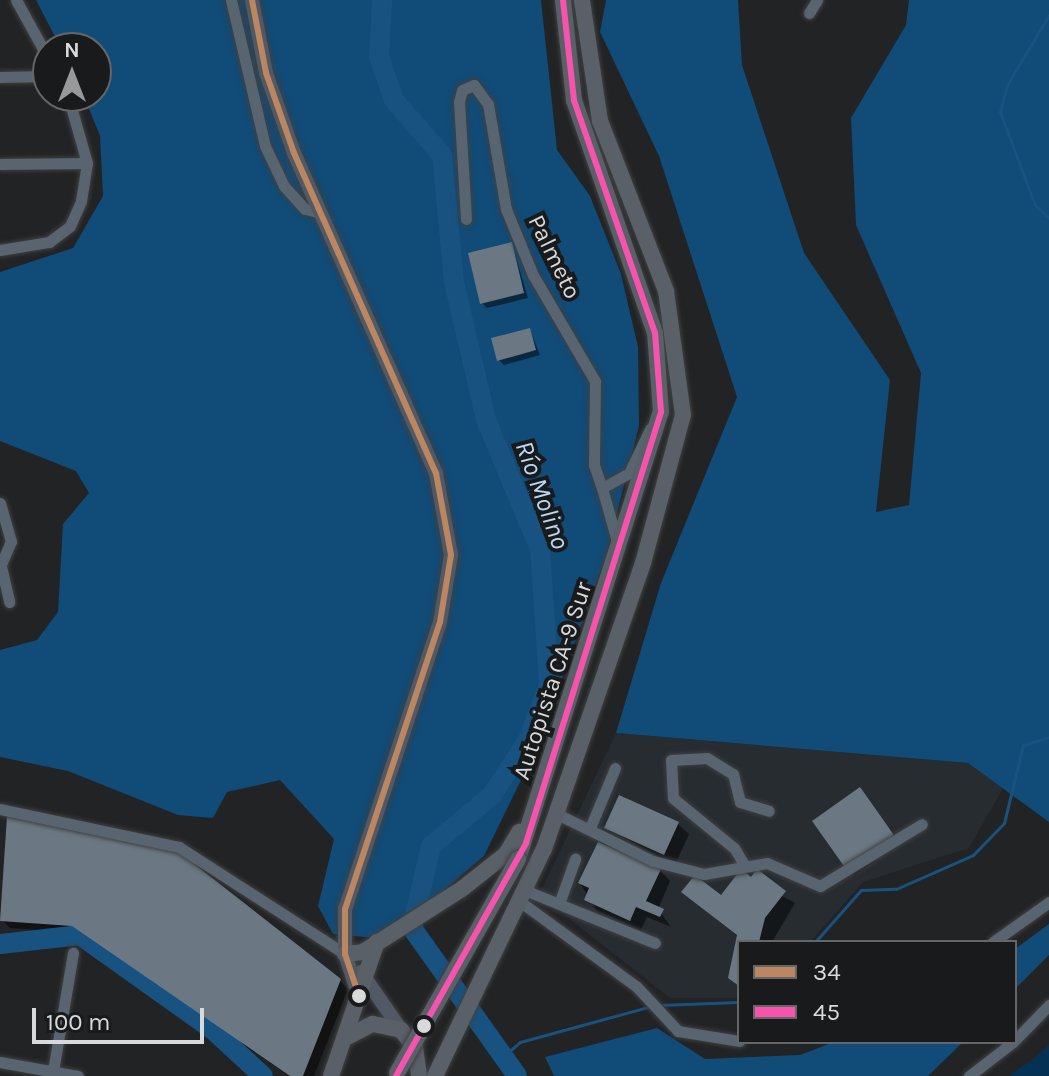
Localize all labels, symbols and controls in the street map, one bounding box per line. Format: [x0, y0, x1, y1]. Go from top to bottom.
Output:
north arrow [32, 32, 112, 112]
text: N [64, 37, 80, 63]
street label: Palmeto [521, 210, 587, 304]
water label: Río Molino [508, 437, 576, 553]
street label: Autopista CA-9 Sur [507, 578, 599, 784]
legend [737, 940, 1017, 1044]
text: 34 [813, 958, 841, 986]
unlabelled marker [351, 988, 367, 1004]
scale bar [36, 992, 208, 1042]
text: 45 [813, 998, 840, 1026]
text: 100 m [46, 1008, 111, 1036]
unlabelled marker [416, 1018, 432, 1034]

